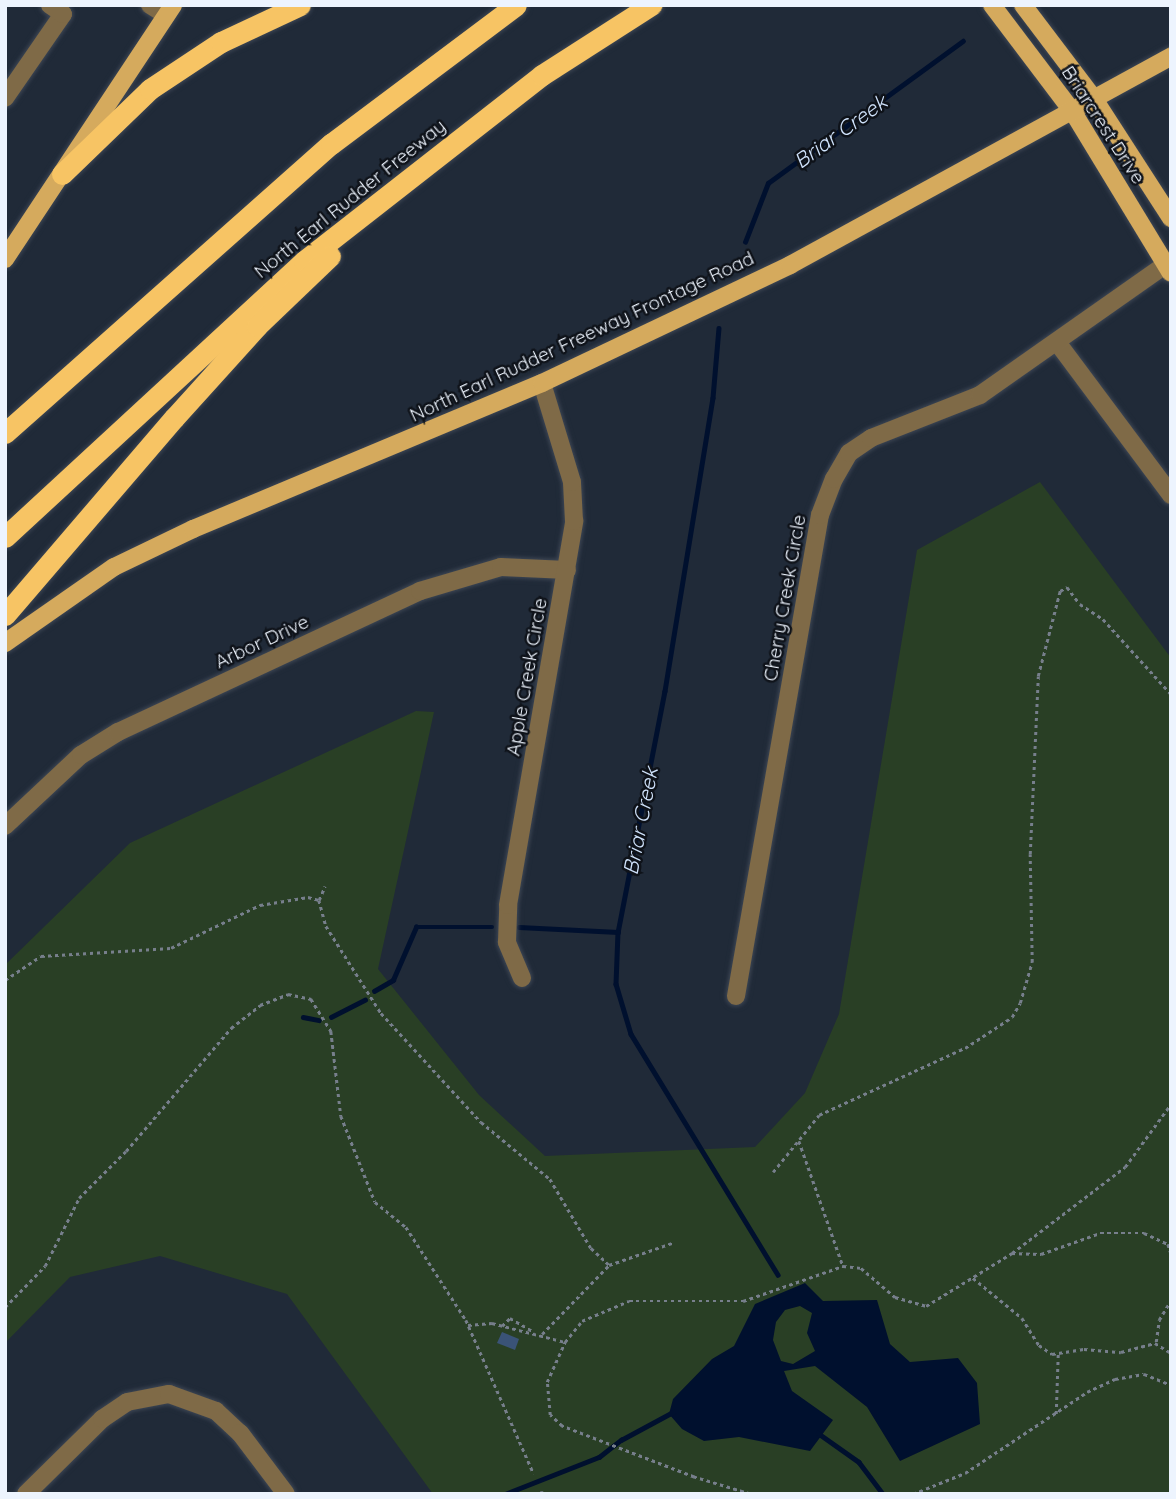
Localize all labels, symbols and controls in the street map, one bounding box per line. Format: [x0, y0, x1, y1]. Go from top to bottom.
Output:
street label: Briarcrest Drive [1056, 62, 1150, 188]
water label: Briar Creek [788, 89, 892, 173]
street label: North Earl Rudder Freeway [250, 115, 450, 283]
street label: North Earl Rudder Freeway Frontage Road [406, 247, 758, 427]
street label: Cherry Creek Circle [759, 513, 811, 683]
street label: Apple Creek Circle [502, 596, 552, 758]
street label: Arbor Drive [211, 610, 313, 674]
water label: Briar Creek [617, 765, 663, 877]

